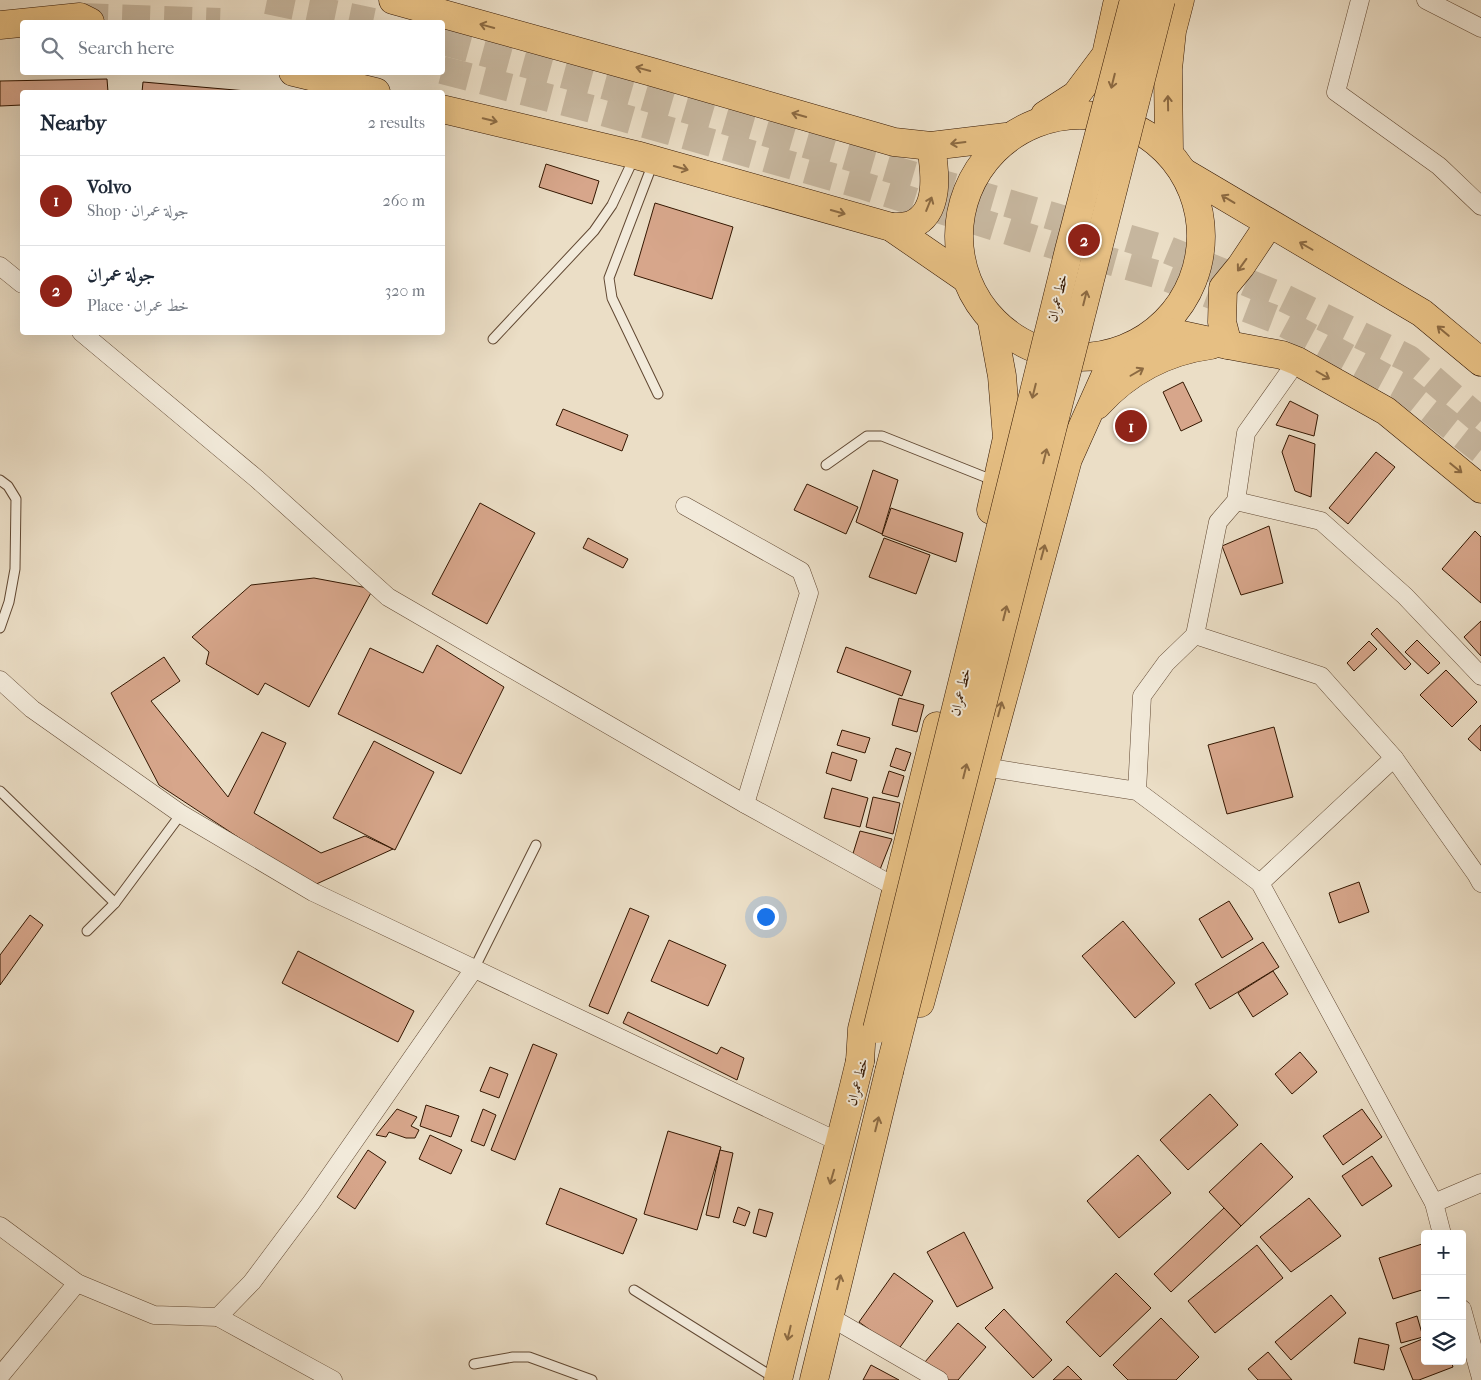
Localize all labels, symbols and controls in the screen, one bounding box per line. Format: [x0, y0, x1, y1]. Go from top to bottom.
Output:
search box [20, 20, 445, 75]
one-way arrow [479, 21, 495, 30]
icon: search [38, 34, 66, 62]
text: Search here [78, 37, 174, 59]
one-way arrow [636, 64, 652, 74]
one-way arrow [1108, 73, 1117, 89]
one-way arrow [1164, 95, 1173, 111]
one-way arrow [792, 109, 808, 119]
text: Nearby [40, 111, 106, 135]
text: 2 results [368, 113, 425, 132]
one-way arrow [481, 116, 497, 125]
one-way arrow [950, 138, 966, 148]
one-way arrow [673, 163, 689, 173]
text: Volvo [87, 176, 132, 198]
text: 1 [53, 191, 59, 210]
text: 260 m [383, 191, 425, 210]
one-way arrow [1221, 194, 1235, 204]
one-way arrow [925, 197, 935, 212]
text: Shop · جولة عمران [87, 201, 189, 220]
one-way arrow [830, 207, 846, 217]
pin: 2 [1068, 221, 1100, 259]
one-way arrow [1299, 240, 1313, 250]
one-way arrow [1237, 258, 1247, 272]
text: جولة عمران [87, 264, 155, 286]
street label: خط عمران [1043, 273, 1072, 324]
text: 2 [52, 281, 60, 300]
text: 320 m [385, 281, 425, 300]
one-way arrow [1081, 291, 1090, 307]
text: Place · خط عمران [87, 296, 189, 315]
one-way arrow [1437, 326, 1450, 337]
one-way arrow [1129, 367, 1143, 377]
one-way arrow [1316, 371, 1330, 381]
one-way arrow [1029, 383, 1039, 399]
pin: 1 [1115, 407, 1147, 445]
one-way arrow [1041, 448, 1050, 464]
one-way arrow [1449, 463, 1462, 474]
one-way arrow [1039, 545, 1048, 561]
one-way arrow [1001, 606, 1010, 622]
street label: خط عمران [946, 667, 975, 718]
one-way arrow [996, 702, 1005, 718]
one-way arrow [961, 763, 970, 779]
your location [753, 904, 779, 930]
street label: خط عمران [843, 1057, 872, 1108]
one-way arrow [873, 1116, 882, 1132]
one-way arrow [826, 1168, 836, 1184]
map controls [1421, 1230, 1466, 1365]
button: + [1421, 1230, 1466, 1275]
one-way arrow [835, 1274, 844, 1290]
button: − [1421, 1275, 1466, 1320]
button: layers [1421, 1320, 1466, 1365]
one-way arrow [784, 1325, 793, 1341]

